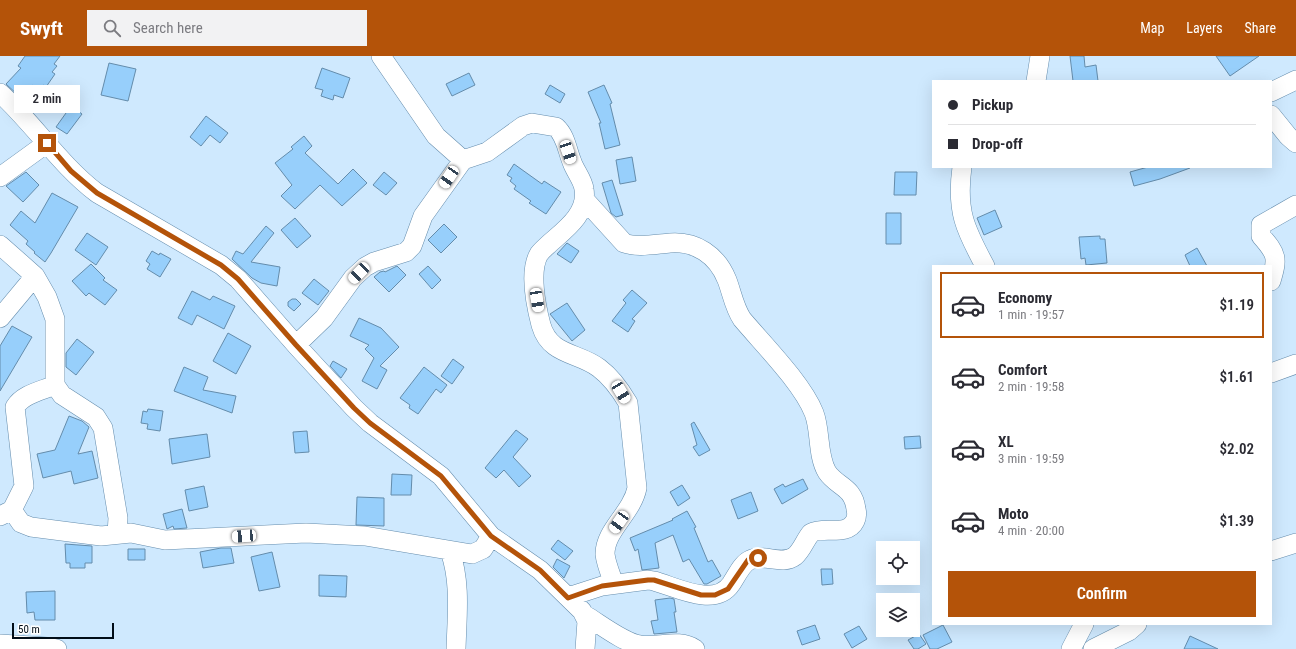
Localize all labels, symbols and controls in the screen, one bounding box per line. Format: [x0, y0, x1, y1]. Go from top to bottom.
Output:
search box [87, 10, 367, 46]
text: Swyft [20, 17, 63, 40]
icon: search [101, 17, 123, 39]
text: Search here [133, 19, 203, 37]
text: Map [1140, 20, 1164, 36]
text: Layers [1186, 20, 1223, 36]
text: Share [1245, 20, 1276, 36]
callout: 2 min [14, 85, 80, 113]
text: 2 min [33, 91, 61, 106]
text: Pickup [972, 96, 1013, 114]
route end [38, 134, 56, 152]
text: Drop-off [972, 135, 1023, 153]
car [558, 139, 578, 165]
car [437, 164, 461, 190]
car [346, 260, 372, 286]
car [529, 287, 545, 313]
icon: car [950, 287, 986, 323]
text: Economy [998, 289, 1052, 307]
text: $1.19 [1220, 296, 1254, 314]
text: 1 min · 19:57 [998, 307, 1064, 322]
icon: car [950, 359, 986, 395]
text: Comfort [998, 361, 1047, 379]
text: $1.61 [1220, 368, 1254, 386]
car [610, 379, 632, 405]
text: 2 min · 19:58 [998, 379, 1064, 394]
icon: car [950, 431, 986, 467]
text: XL [998, 433, 1014, 451]
text: $2.02 [1220, 440, 1254, 458]
text: 3 min · 19:59 [998, 451, 1064, 466]
icon: car [950, 503, 986, 539]
text: Moto [998, 505, 1029, 523]
car [607, 509, 631, 535]
text: $1.39 [1220, 512, 1254, 530]
text: 4 min · 20:00 [998, 523, 1064, 538]
car [232, 529, 256, 543]
map controls [876, 541, 920, 637]
button: locate [876, 541, 920, 585]
route start [749, 549, 767, 567]
button: Confirm [948, 571, 1256, 617]
button: layers [876, 593, 920, 637]
scale bar [12, 621, 114, 640]
text: 50 m [18, 623, 40, 636]

